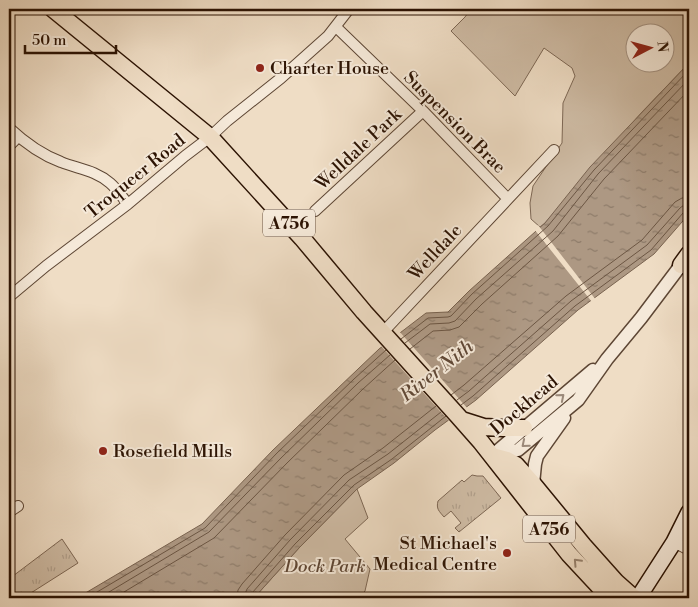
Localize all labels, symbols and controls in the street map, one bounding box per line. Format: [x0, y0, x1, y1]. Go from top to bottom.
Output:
scale bar [25, 22, 116, 54]
north arrow [626, 22, 676, 72]
text: 50 m [32, 31, 66, 50]
text: N [652, 40, 671, 53]
place label: Charter House [270, 57, 389, 80]
marker: Charter House [254, 62, 266, 74]
street label: Suspension Brae [399, 66, 511, 178]
street label: Welldale Park [310, 102, 408, 196]
street label: Troqueer Road [81, 128, 191, 224]
road number: A756 [263, 210, 315, 237]
street label: Welldale [403, 219, 467, 286]
water label: River Nith [394, 334, 479, 408]
street label: Dockhead [486, 370, 564, 440]
one-way arrow [556, 393, 565, 402]
one-way arrow [522, 438, 531, 446]
place label: Rosefield Mills [113, 440, 232, 463]
marker: Rosefield Mills [97, 445, 109, 457]
road number: A756 [523, 516, 575, 542]
place label: St Michael's Medical Centre [373, 532, 497, 576]
marker: St Michael's Medical Centre [501, 547, 513, 559]
park label: Dock Park [283, 555, 366, 578]
one-way arrow [574, 559, 583, 568]

